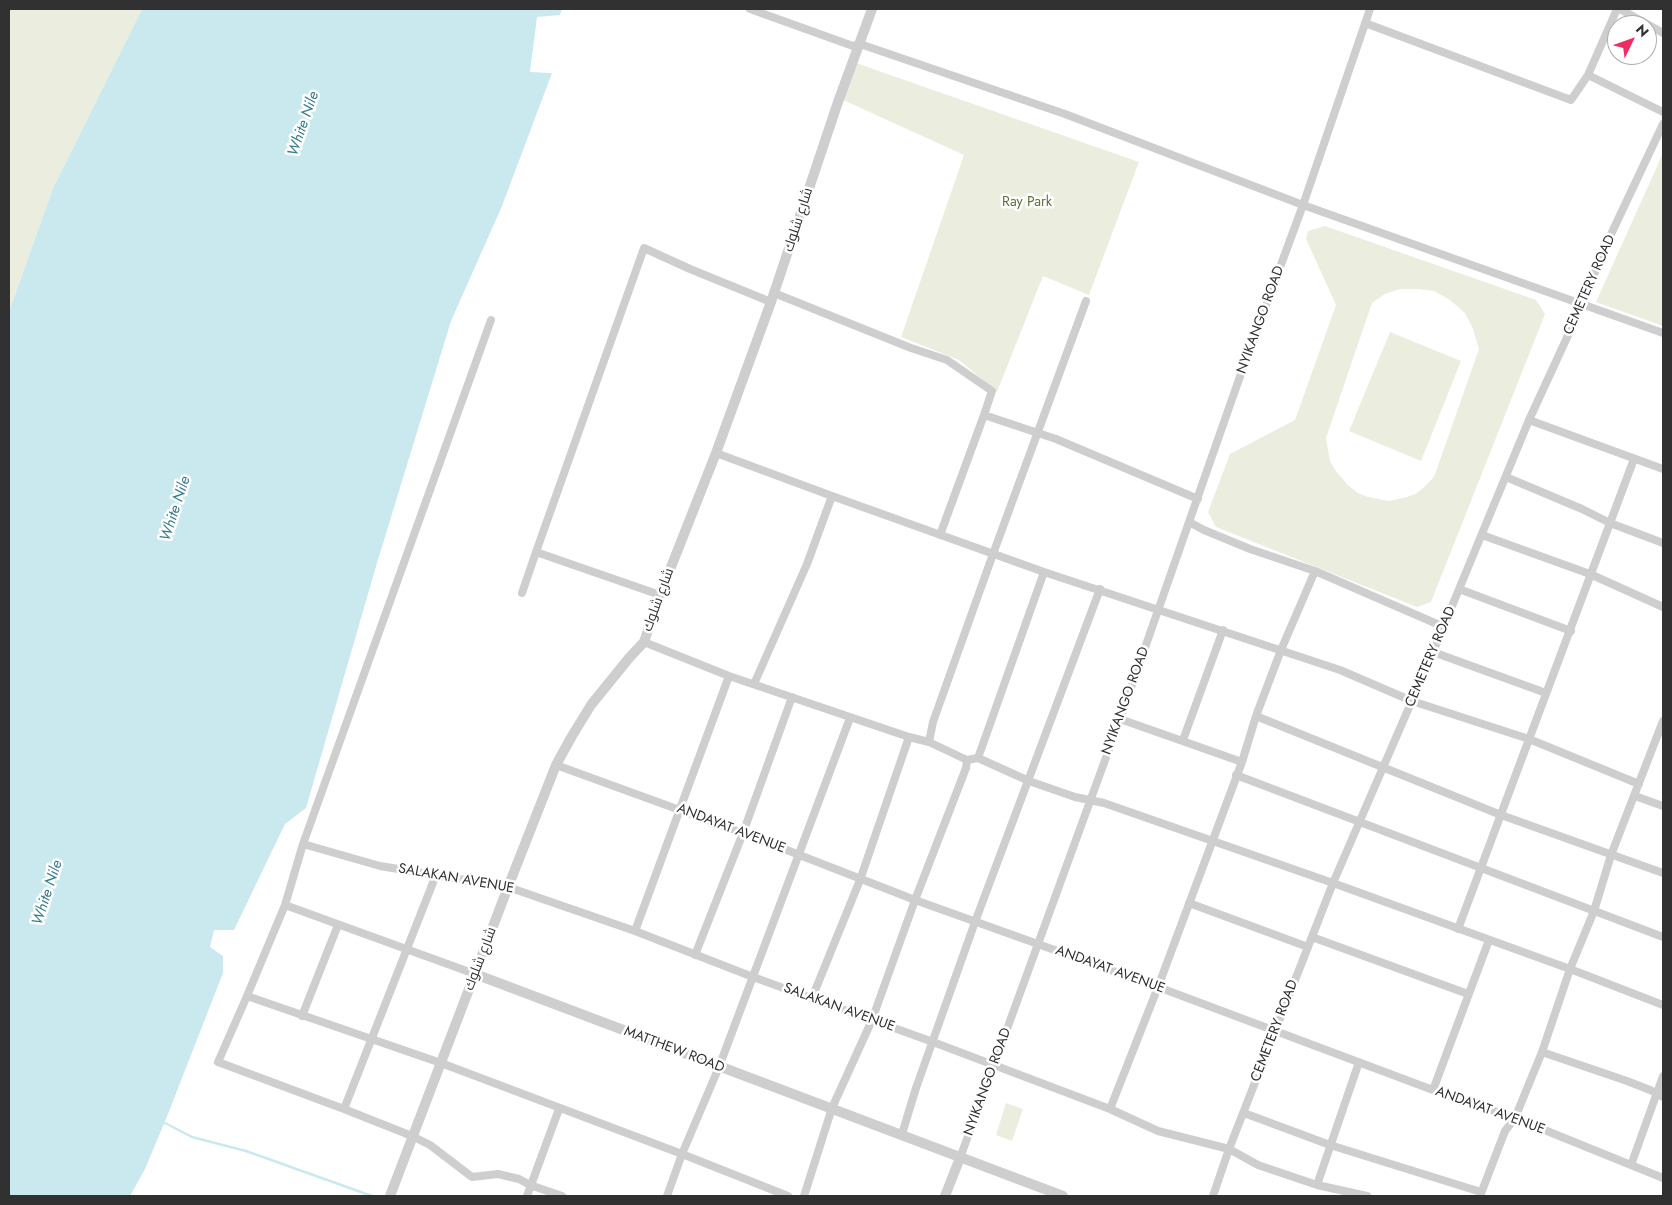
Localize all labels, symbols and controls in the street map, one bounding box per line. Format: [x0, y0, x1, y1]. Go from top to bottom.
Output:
north arrow [1607, 15, 1657, 65]
text: N [1631, 20, 1654, 41]
water label: White Nile [285, 89, 323, 159]
street label: شارع شلوك [781, 186, 817, 254]
park label: Ray Park [1002, 195, 1052, 211]
street label: CEMETERY ROAD [1560, 232, 1620, 338]
street label: NYIKANGO ROAD [1234, 264, 1288, 376]
water label: White Nile [157, 474, 195, 544]
street label: شارع شلوك [640, 566, 678, 634]
street label: CEMETERY ROAD [1402, 604, 1460, 710]
street label: NYIKANGO ROAD [1099, 645, 1153, 757]
street label: ANDAYAT AVENUE [674, 801, 788, 857]
water label: White Nile [29, 858, 67, 928]
street label: SALAKAN AVENUE [397, 861, 515, 897]
street label: شارع شلوك [461, 925, 501, 993]
street label: ANDAYAT AVENUE [1053, 942, 1167, 998]
street label: CEMETERY ROAD [1248, 978, 1302, 1084]
street label: SALAKAN AVENUE [781, 980, 897, 1036]
street label: MATTHEW ROAD [621, 1023, 727, 1077]
street label: NYIKANGO ROAD [961, 1026, 1015, 1138]
street label: ANDAYAT AVENUE [1433, 1083, 1547, 1139]

